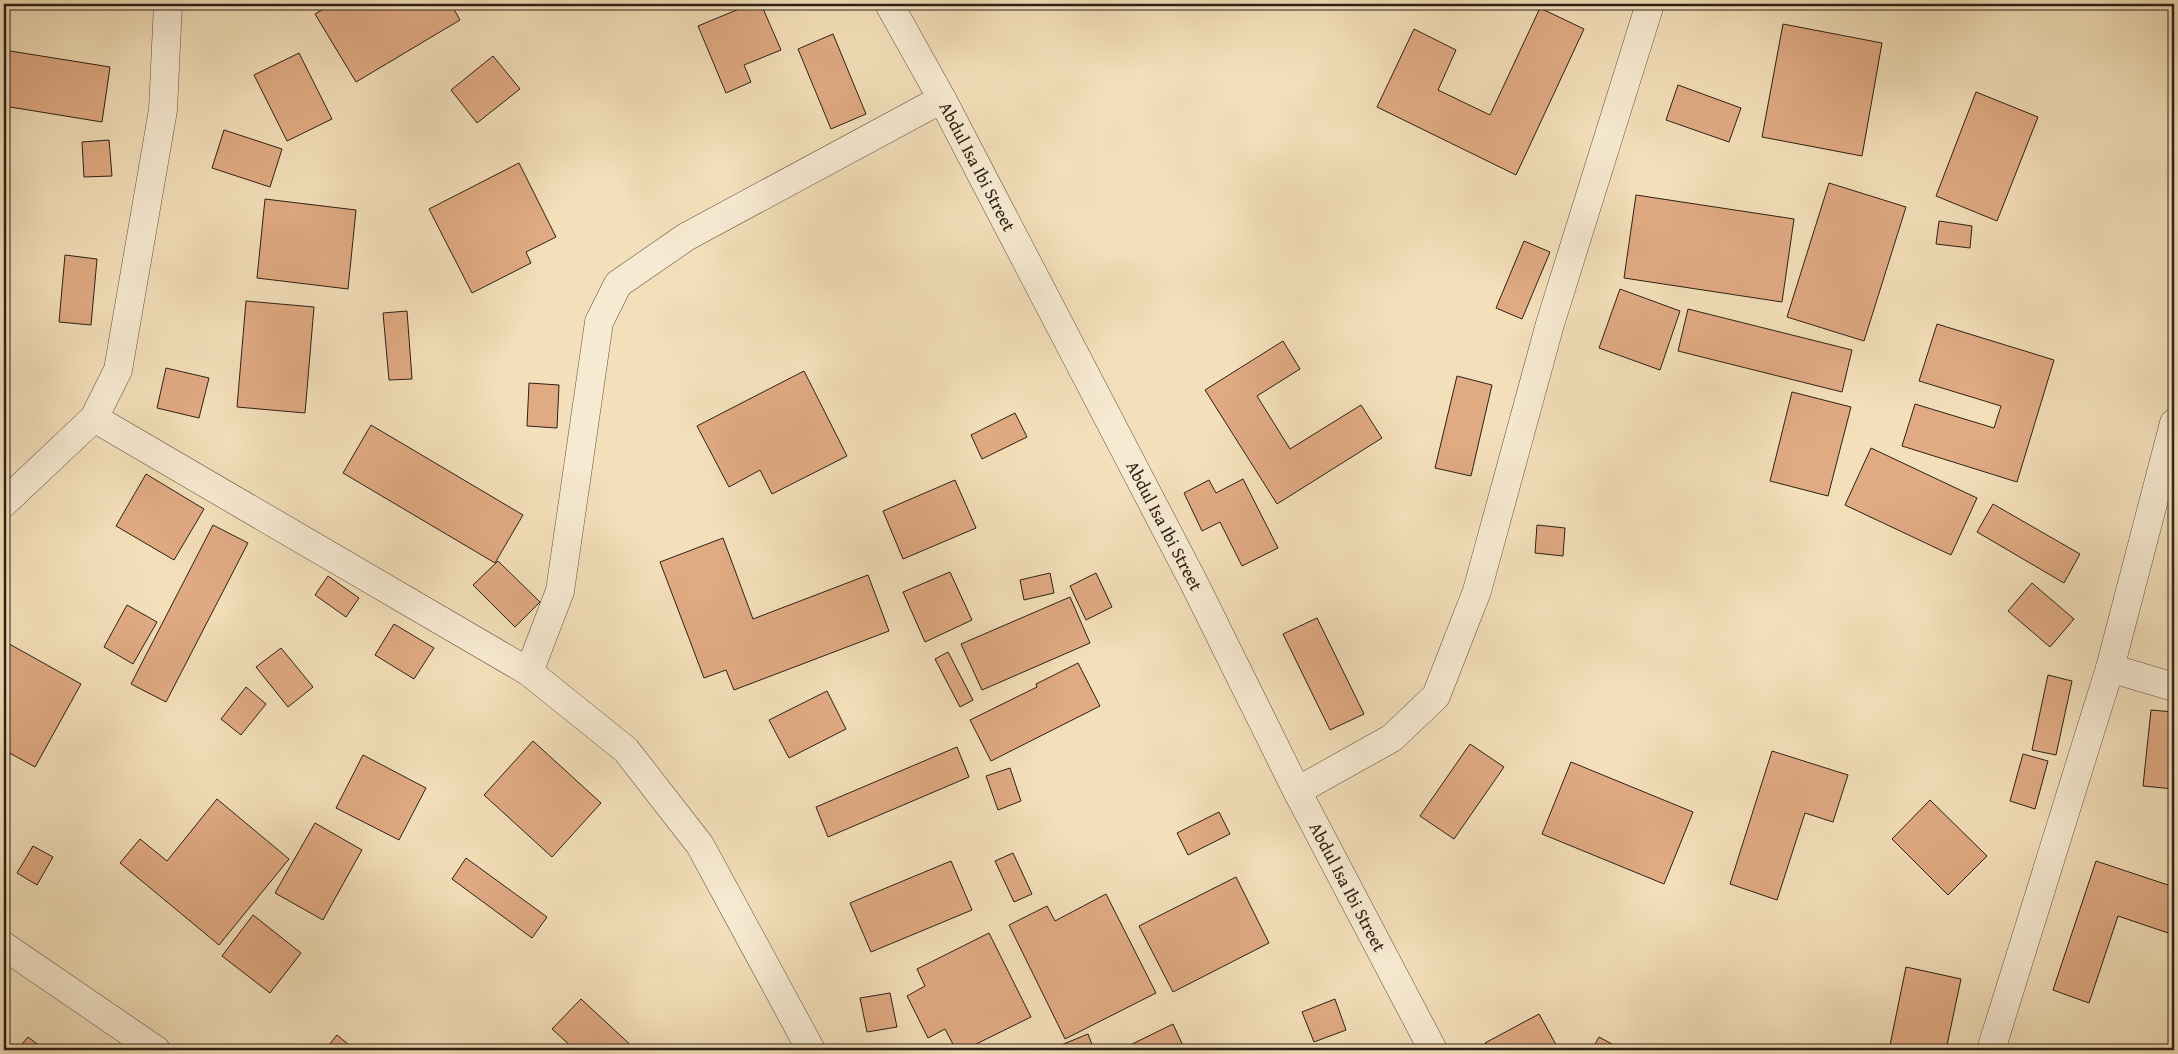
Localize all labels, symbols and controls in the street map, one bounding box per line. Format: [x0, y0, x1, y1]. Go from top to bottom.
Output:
street label: Abdul Isa Ibi Street [933, 97, 1023, 237]
street label: Abdul Isa Ibi Street [1120, 456, 1210, 596]
street label: Abdul Isa Ibi Street [1303, 817, 1393, 957]

